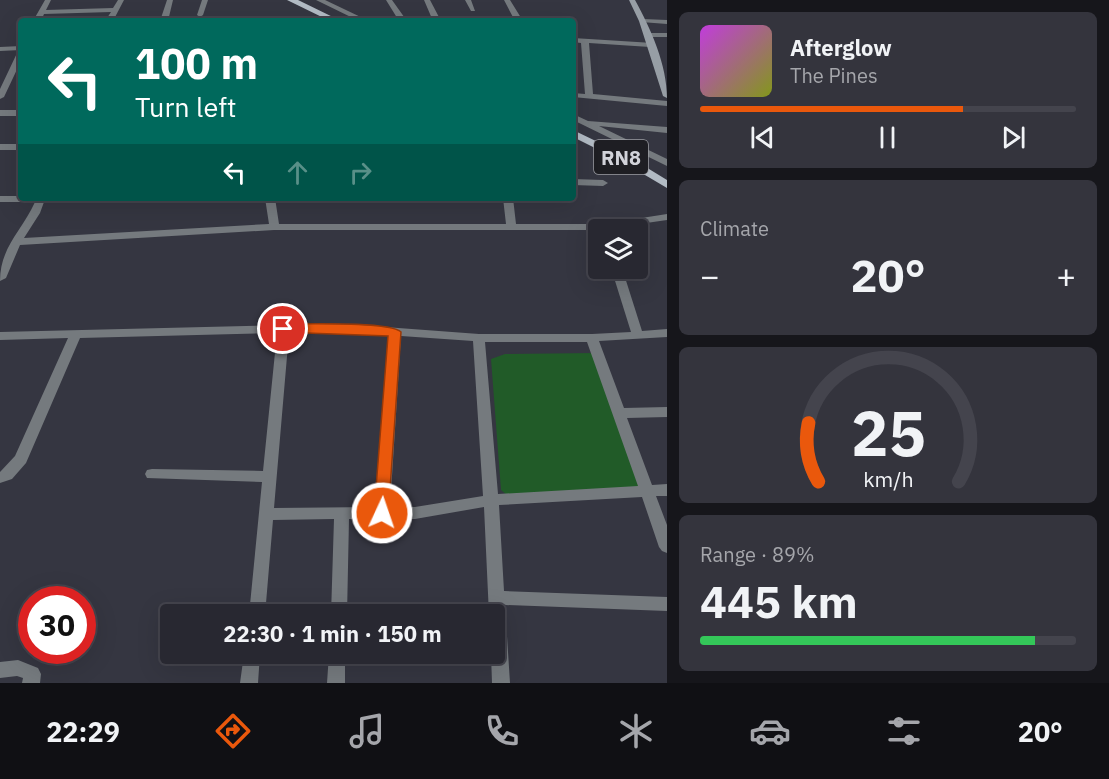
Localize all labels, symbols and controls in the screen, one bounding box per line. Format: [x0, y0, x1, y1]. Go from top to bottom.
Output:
text: Afterglow [790, 33, 892, 62]
text: 100 m [135, 36, 258, 91]
icon: left [36, 42, 114, 120]
text: The Pines [790, 62, 878, 89]
text: Turn left [135, 89, 236, 124]
icon: previous [746, 121, 779, 154]
icon: pause [871, 121, 904, 154]
icon: next [997, 121, 1030, 154]
road number: RN8 [594, 140, 648, 174]
icon: left [218, 156, 251, 189]
icon: ahead [281, 156, 314, 189]
icon: right [344, 156, 377, 189]
text: Climate [700, 215, 769, 242]
map controls [588, 219, 648, 279]
button: layers [588, 219, 648, 279]
text: 20° [850, 246, 926, 304]
text: − [700, 254, 720, 297]
text: + [1056, 254, 1076, 297]
pin [257, 303, 308, 354]
icon: arrive [266, 312, 299, 345]
text: 25 [851, 393, 925, 474]
text: km/h [863, 466, 913, 494]
position arrow [350, 481, 414, 545]
text: Range · 89% [700, 541, 815, 568]
text: 445 km [700, 572, 858, 630]
speed limit sign: 30 [18, 586, 96, 664]
text: 22:30 · 1 min · 150 m [223, 619, 442, 648]
icon: directions [212, 710, 254, 752]
icon: music [346, 710, 388, 752]
icon: phone [481, 710, 523, 752]
icon: climate [615, 710, 657, 752]
icon: car [749, 710, 791, 752]
icon: filters [883, 710, 925, 752]
text: 22:29 [46, 714, 120, 749]
text: 20° [1018, 714, 1063, 749]

